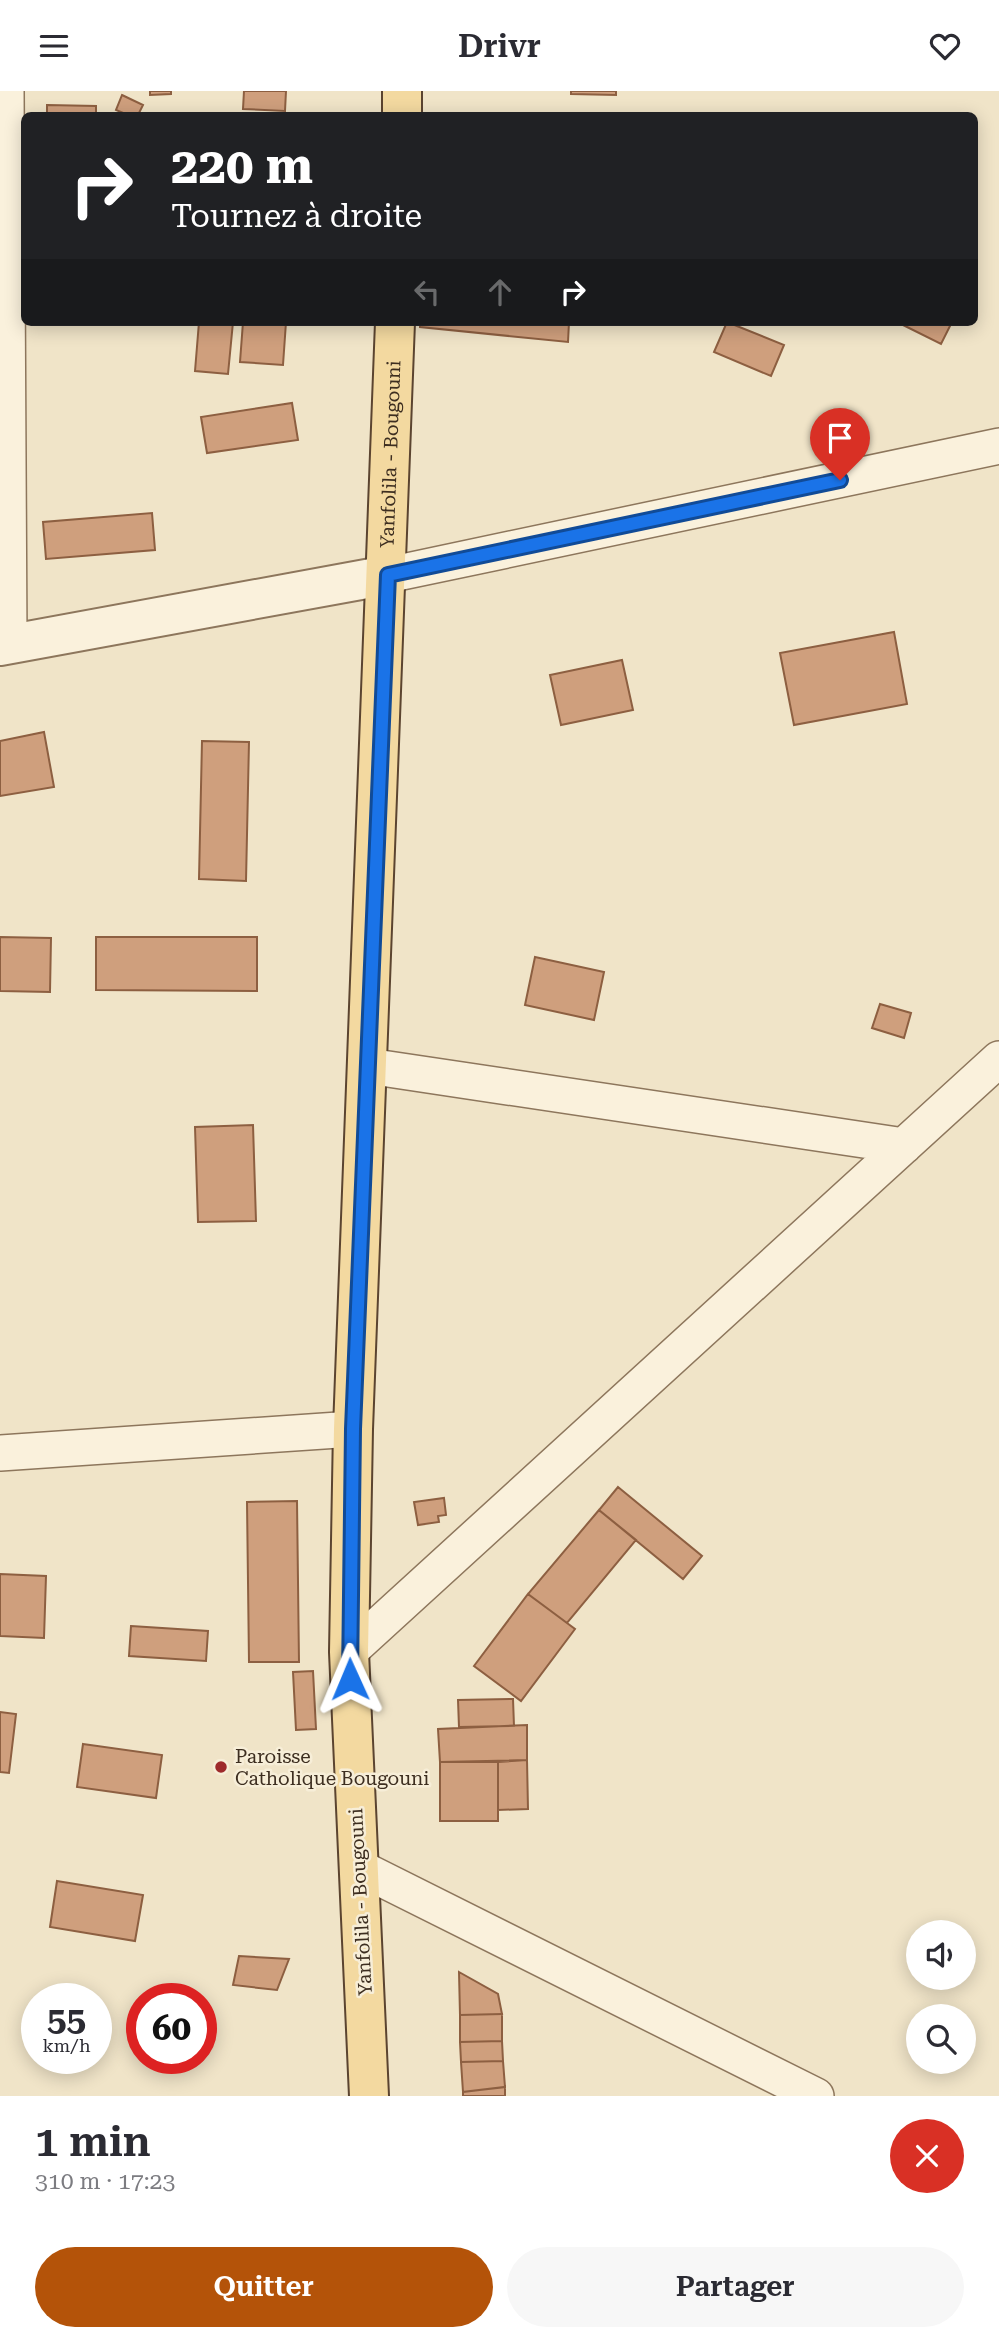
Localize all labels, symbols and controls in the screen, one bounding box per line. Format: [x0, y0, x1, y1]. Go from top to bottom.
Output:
icon: menu [35, 27, 73, 65]
text: Drivr [458, 27, 541, 65]
icon: heart [926, 27, 964, 65]
text: 220 m [171, 138, 313, 195]
icon: right [56, 140, 147, 231]
text: Tournez à droite [171, 197, 422, 235]
icon: left [408, 273, 446, 311]
icon: ahead [481, 273, 519, 311]
icon: right [554, 273, 592, 311]
street label: Yanfolila - Bougouni [375, 360, 406, 548]
pin [810, 408, 870, 480]
icon: arrive [821, 419, 859, 457]
position arrow [313, 1642, 387, 1716]
place label: Paroisse Catholique Bougouni [235, 1745, 429, 1790]
marker: Paroisse Catholique Bougouni [213, 1759, 229, 1775]
street label: Yanfolila - Bougouni [344, 1808, 377, 1996]
map controls [906, 1920, 976, 2074]
button: sound [906, 1920, 976, 1990]
speed limit sign: 60 [126, 1983, 217, 2074]
text: 55 [47, 1999, 86, 2040]
button: search [906, 2004, 976, 2074]
text: km/h [42, 2035, 91, 2056]
text: 1 min [35, 2117, 151, 2166]
button: close [890, 2119, 964, 2193]
text: 310 m · 17:23 [35, 2168, 175, 2195]
button: Quitter [35, 2247, 493, 2327]
button: Partager [507, 2247, 964, 2327]

